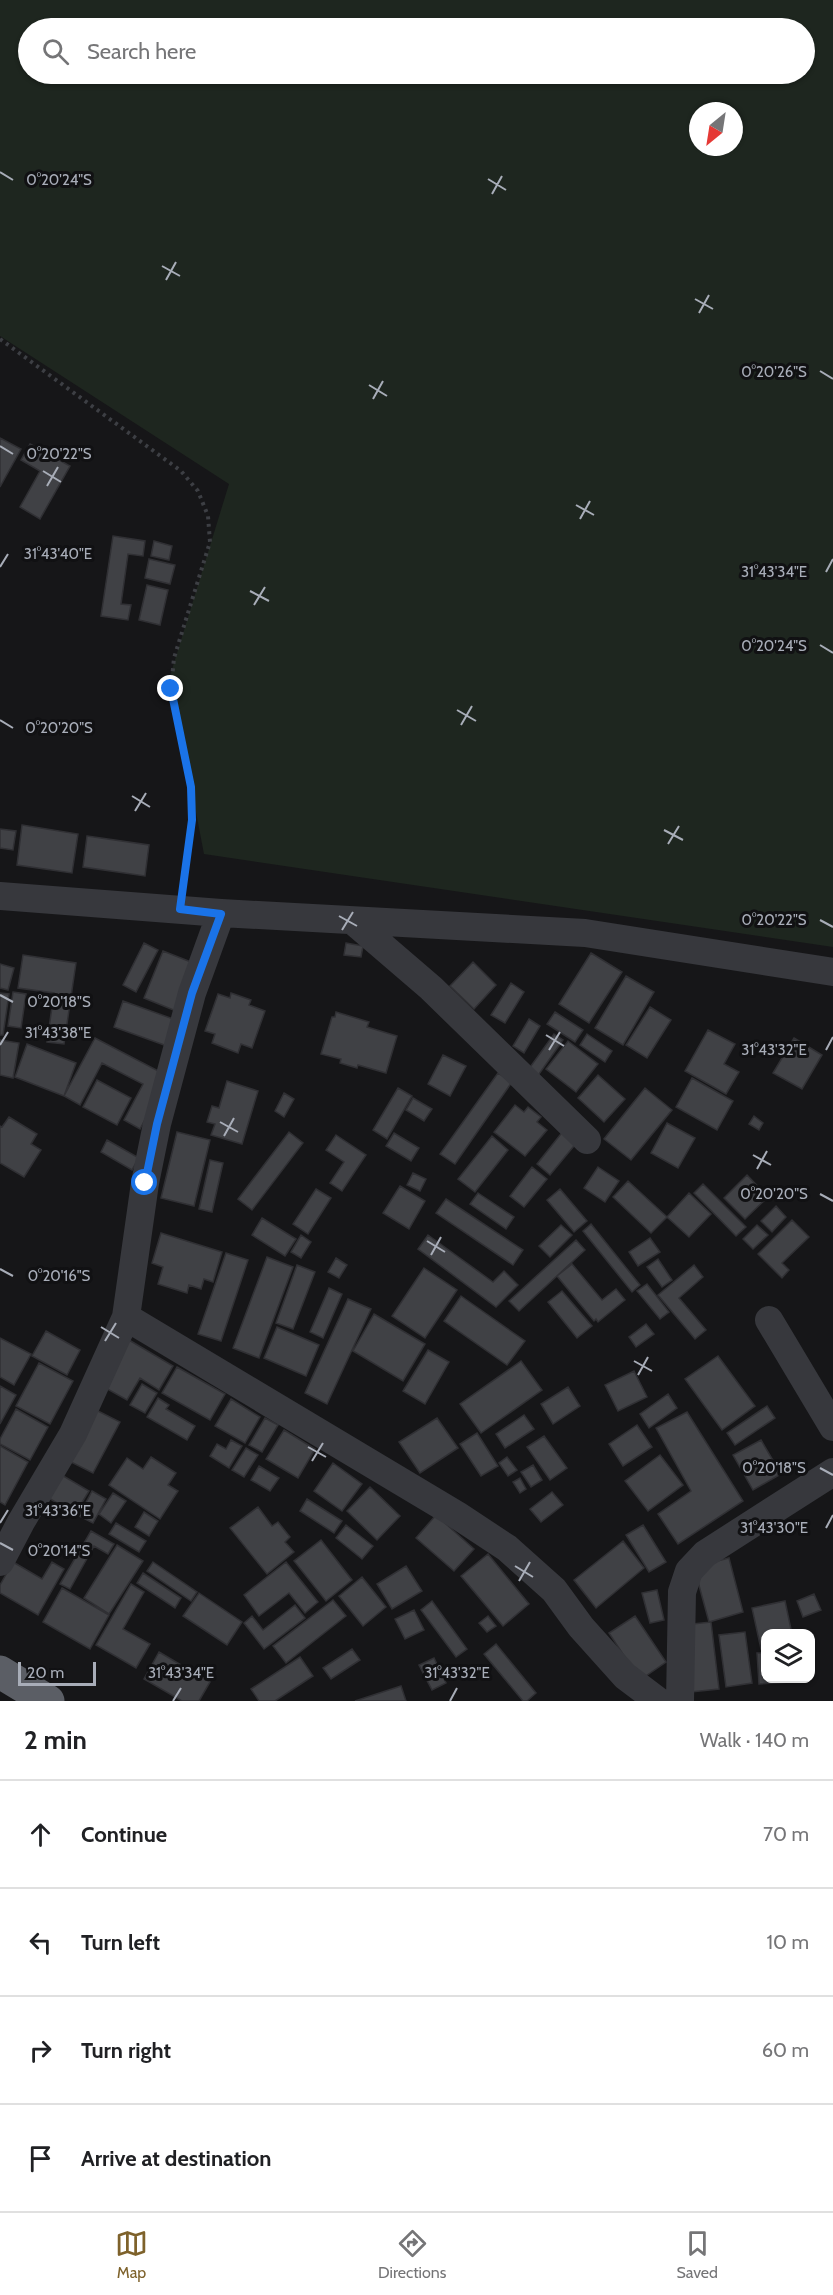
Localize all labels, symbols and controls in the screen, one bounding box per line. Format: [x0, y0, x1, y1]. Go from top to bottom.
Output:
search box [18, 18, 815, 84]
icon: search [39, 35, 72, 68]
text: Search here [87, 38, 196, 65]
north arrow [689, 102, 743, 156]
text: 0°20'24"S [26, 171, 92, 189]
text: 0°20'26"S [741, 363, 807, 381]
text: 0°20'22"S [26, 445, 92, 463]
text: 31°43'40"E [24, 545, 92, 563]
text: 31°43'34"E [741, 563, 807, 581]
text: 0°20'24"S [741, 637, 807, 655]
route end [157, 675, 183, 701]
text: 0°20'20"S [25, 719, 93, 737]
text: 0°20'22"S [741, 911, 807, 929]
text: 0°20'18"S [27, 993, 91, 1011]
text: 31°43'38"E [25, 1024, 91, 1042]
text: 31°43'32"E [741, 1041, 807, 1059]
route start [131, 1169, 157, 1195]
text: 0°20'20"S [740, 1185, 808, 1203]
text: 0°20'16"S [28, 1267, 91, 1285]
text: 0°20'18"S [742, 1459, 806, 1477]
text: 31°43'36"E [25, 1502, 91, 1520]
text: 31°43'30"E [740, 1519, 808, 1537]
text: 0°20'14"S [28, 1542, 91, 1560]
map controls [761, 1629, 815, 1683]
button: layers [761, 1629, 815, 1683]
scale bar [18, 1659, 96, 1686]
text: 20 m [27, 1663, 64, 1682]
text: 31°43'34"E [148, 1664, 214, 1682]
text: 31°43'32"E [424, 1664, 490, 1682]
text: 2 min [24, 1724, 87, 1756]
text: Walk · 140 m [700, 1728, 809, 1752]
icon: ahead [24, 1818, 57, 1851]
text: Continue [81, 1821, 167, 1848]
text: 70 m [763, 1822, 809, 1846]
icon: left [24, 1926, 57, 1959]
text: Turn left [81, 1929, 160, 1956]
text: 10 m [766, 1930, 809, 1954]
icon: right [24, 2034, 57, 2067]
text: Turn right [81, 2037, 171, 2064]
text: 60 m [762, 2038, 809, 2062]
icon: arrive [24, 2142, 57, 2175]
text: Arrive at destination [81, 2145, 271, 2172]
tab: Map [115, 2227, 148, 2282]
tab: Directions [378, 2227, 446, 2282]
tab: Saved [676, 2227, 718, 2282]

